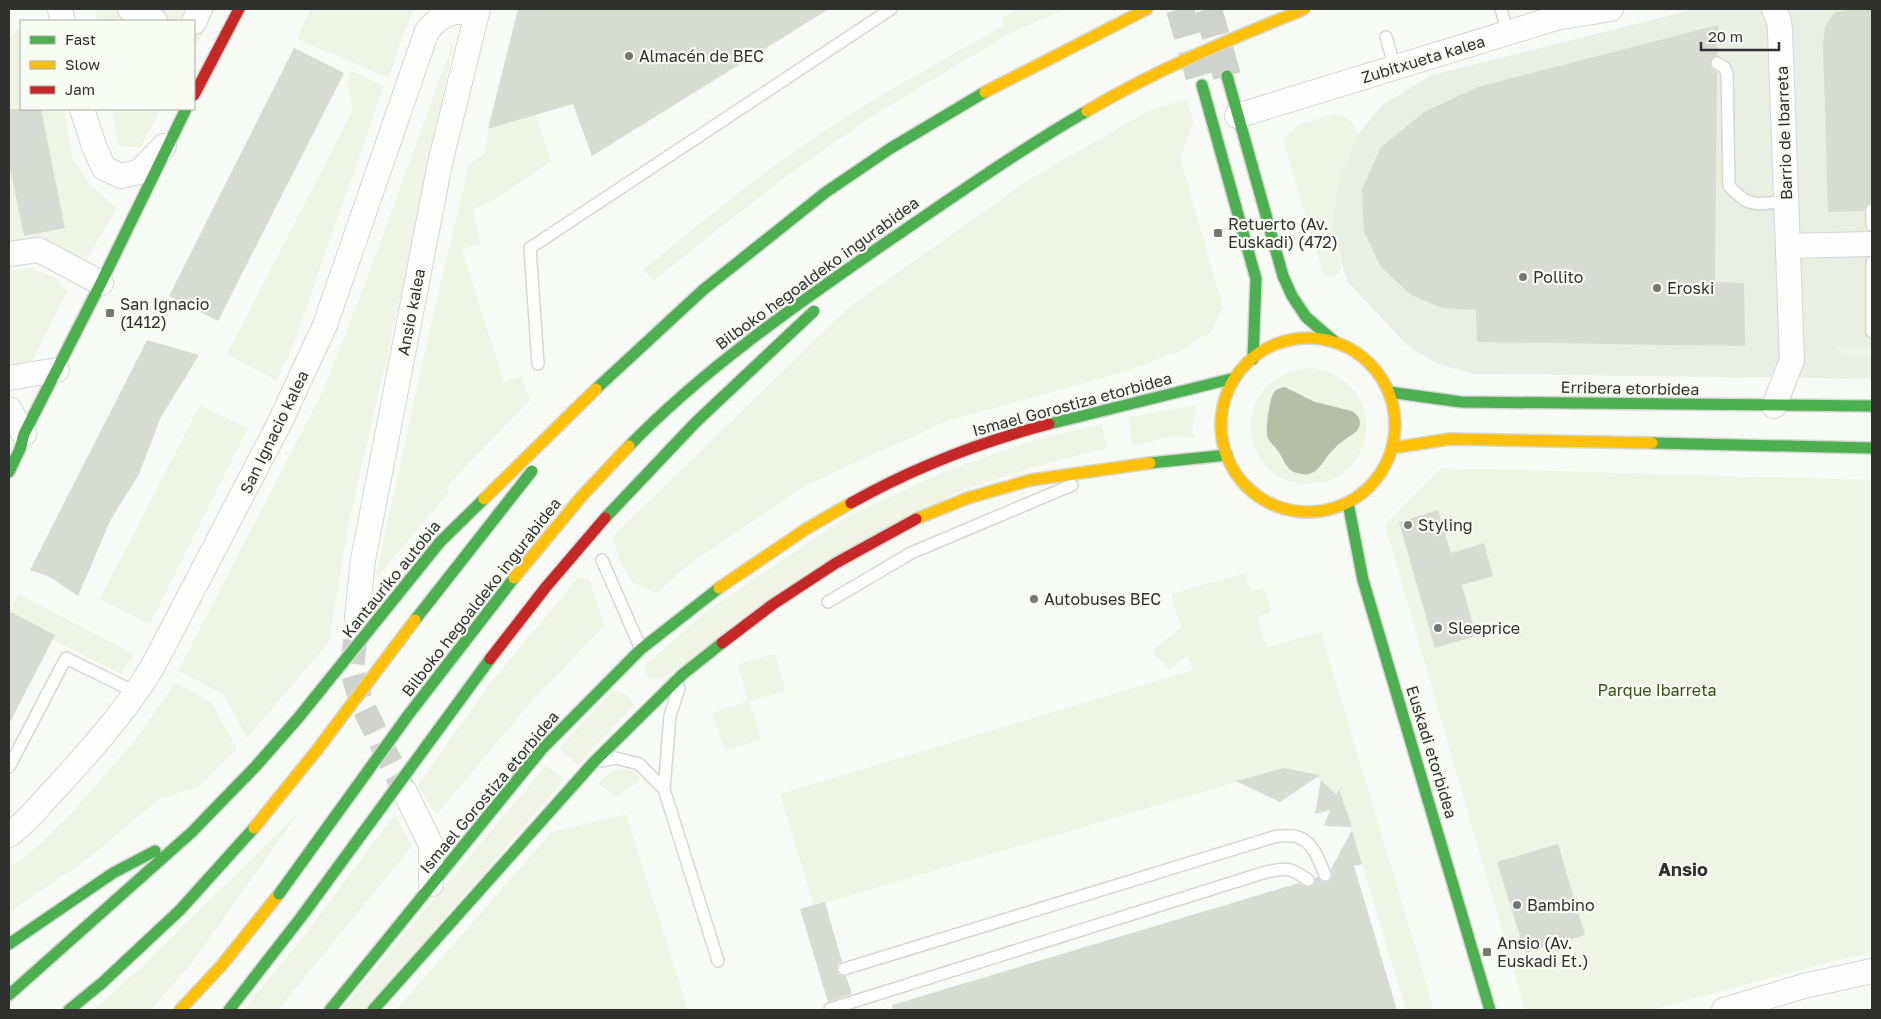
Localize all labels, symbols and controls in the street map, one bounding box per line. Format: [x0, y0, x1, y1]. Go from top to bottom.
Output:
legend [20, 20, 195, 110]
scale bar [1701, 20, 1778, 52]
text: 20 m [1708, 27, 1743, 45]
text: Fast [65, 30, 96, 48]
street label: Zubitxueta kalea [1359, 31, 1487, 87]
place label: Almacén de BEC [639, 46, 764, 66]
marker: Almacén de BEC [623, 50, 635, 62]
text: Slow [65, 55, 100, 73]
street label: Barrio de Ibarreta [1772, 66, 1796, 200]
text: Jam [65, 80, 95, 98]
street label: Bilboko hegoaldeko ingurabidea [711, 192, 923, 354]
place label: Retuerto (Av. Euskadi) (472) [1228, 214, 1338, 252]
marker: Retuerto (Av. Euskadi) (472) [1212, 227, 1224, 239]
street label: Ansio kalea [393, 267, 429, 357]
place label: Pollito [1533, 267, 1583, 287]
marker: Pollito [1517, 271, 1529, 283]
place label: Eroski [1667, 278, 1714, 298]
marker: Eroski [1651, 282, 1663, 294]
place label: San Ignacio (1412) [120, 294, 209, 332]
marker: San Ignacio (1412) [104, 307, 116, 319]
street label: San Ignacio kalea [235, 367, 313, 497]
street label: Ismael Gorostiza etorbidea [970, 368, 1174, 440]
street label: Erribera etorbidea [1561, 377, 1699, 399]
street label: Bilboko hegoaldeko ingurabidea [397, 494, 565, 700]
place label: Styling [1418, 515, 1473, 535]
street label: Kantauriko autobia [337, 516, 445, 642]
marker: Styling [1402, 519, 1414, 531]
place label: Autobuses BEC [1044, 589, 1161, 609]
marker: Autobuses BEC [1028, 593, 1040, 605]
place label: Sleeprice [1448, 618, 1520, 638]
marker: Sleeprice [1432, 622, 1444, 634]
park label: Parque Ibarreta [1597, 680, 1717, 700]
street label: Euskadi etorbidea [1402, 683, 1462, 821]
street label: Ismael Gorostiza etorbidea [415, 707, 563, 877]
district label: Ansio [1658, 858, 1708, 880]
place label: Bambino [1527, 895, 1595, 915]
marker: Bambino [1511, 899, 1523, 911]
place label: Ansio (Av. Euskadi Et.) [1497, 933, 1589, 971]
marker: Ansio (Av. Euskadi Et.) [1481, 946, 1493, 958]

